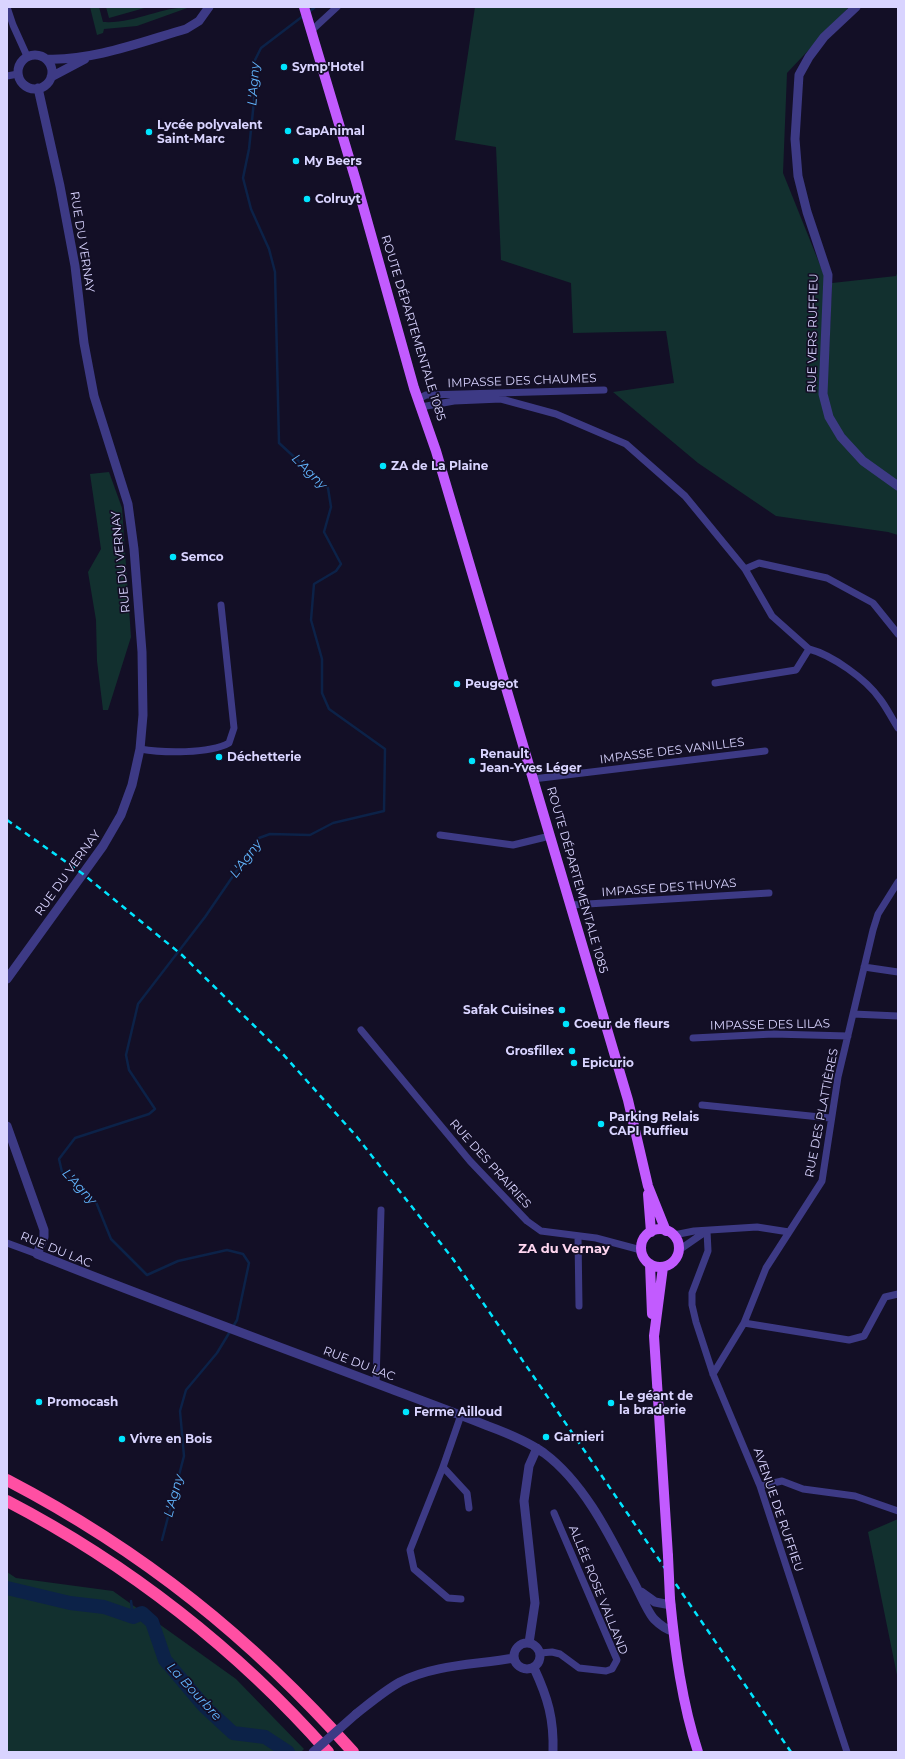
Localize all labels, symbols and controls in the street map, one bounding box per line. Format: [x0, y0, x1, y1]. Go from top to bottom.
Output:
place label: Symp'Hotel [292, 60, 364, 74]
water label: L'Agny [245, 62, 263, 106]
marker: Symp'Hotel [279, 62, 289, 72]
place label: Lycée polyvalent Saint-Marc [157, 118, 263, 146]
place label: CapAnimal [296, 124, 365, 138]
marker: CapAnimal [283, 126, 293, 136]
marker: Lycée polyvalent Saint-Marc [144, 127, 154, 137]
place label: My Beers [304, 154, 362, 168]
marker: My Beers [291, 156, 301, 166]
street label: RUE DU VERNAY [67, 190, 97, 294]
place label: Colruyt [315, 192, 361, 206]
marker: Colruyt [302, 194, 312, 204]
street label: ROUTE DÉPARTEMENTALE 1085 [378, 233, 448, 423]
street label: RUE VERS RUFFIEU [805, 273, 821, 393]
street label: IMPASSE DES CHAUMES [447, 371, 597, 391]
water label: L'Agny [288, 451, 330, 493]
place label: ZA de La Plaine [391, 459, 488, 473]
marker: ZA de La Plaine [378, 461, 388, 471]
street label: RUE DU VERNAY [108, 510, 134, 614]
place label: Semco [181, 550, 224, 564]
marker: Semco [168, 552, 178, 562]
place label: Peugeot [465, 677, 519, 691]
marker: Peugeot [452, 679, 462, 689]
street label: IMPASSE DES VANILLES [599, 735, 745, 767]
place label: Renault Jean-Yves Léger [480, 747, 582, 775]
place label: Déchetterie [227, 750, 301, 764]
marker: Déchetterie [214, 752, 224, 762]
marker: Renault Jean-Yves Léger [467, 756, 477, 766]
street label: ROUTE DÉPARTEMENTALE 1085 [543, 785, 611, 975]
street label: RUE DU VERNAY [32, 827, 104, 919]
water label: L'Agny [227, 837, 265, 881]
street label: IMPASSE DES THUYAS [601, 876, 737, 900]
place label: Safak Cuisines [463, 1003, 554, 1017]
marker: Safak Cuisines [557, 1005, 567, 1015]
place label: Coeur de fleurs [574, 1017, 670, 1031]
street label: IMPASSE DES LILAS [710, 1017, 830, 1033]
marker: Coeur de fleurs [561, 1019, 571, 1029]
place label: Grosfillex [505, 1044, 564, 1058]
marker: Grosfillex [567, 1046, 577, 1056]
street label: RUE DES PLATTIÈRES [802, 1047, 842, 1179]
place label: Epicurio [582, 1056, 634, 1070]
marker: Epicurio [569, 1058, 579, 1068]
place label: Parking Relais CAPI Ruffieu [609, 1110, 699, 1138]
street label: RUE DES PRAIRIES [446, 1116, 534, 1212]
marker: Parking Relais CAPI Ruffieu [596, 1119, 606, 1129]
water label: L'Agny [58, 1166, 100, 1208]
street label: RUE DU LAC [18, 1229, 94, 1271]
district label: ZA du Vernay [518, 1241, 610, 1257]
street label: RUE DU LAC [321, 1344, 397, 1384]
place label: Le géant de la braderie [619, 1389, 693, 1417]
place label: Promocash [47, 1395, 118, 1409]
marker: Promocash [34, 1397, 44, 1407]
marker: Le géant de la braderie [606, 1398, 616, 1408]
place label: Ferme Ailloud [414, 1405, 502, 1419]
marker: Ferme Ailloud [401, 1407, 411, 1417]
place label: Garnieri [554, 1430, 604, 1444]
place label: Vivre en Bois [130, 1432, 212, 1446]
marker: Garnieri [541, 1432, 551, 1442]
marker: Vivre en Bois [117, 1434, 127, 1444]
street label: AVENUE DE RUFFIEU [750, 1446, 806, 1574]
water label: L'Agny [161, 1473, 187, 1519]
street label: ALLÉE ROSE VALLAND [565, 1523, 631, 1657]
water label: La Bourbre [163, 1660, 225, 1724]

